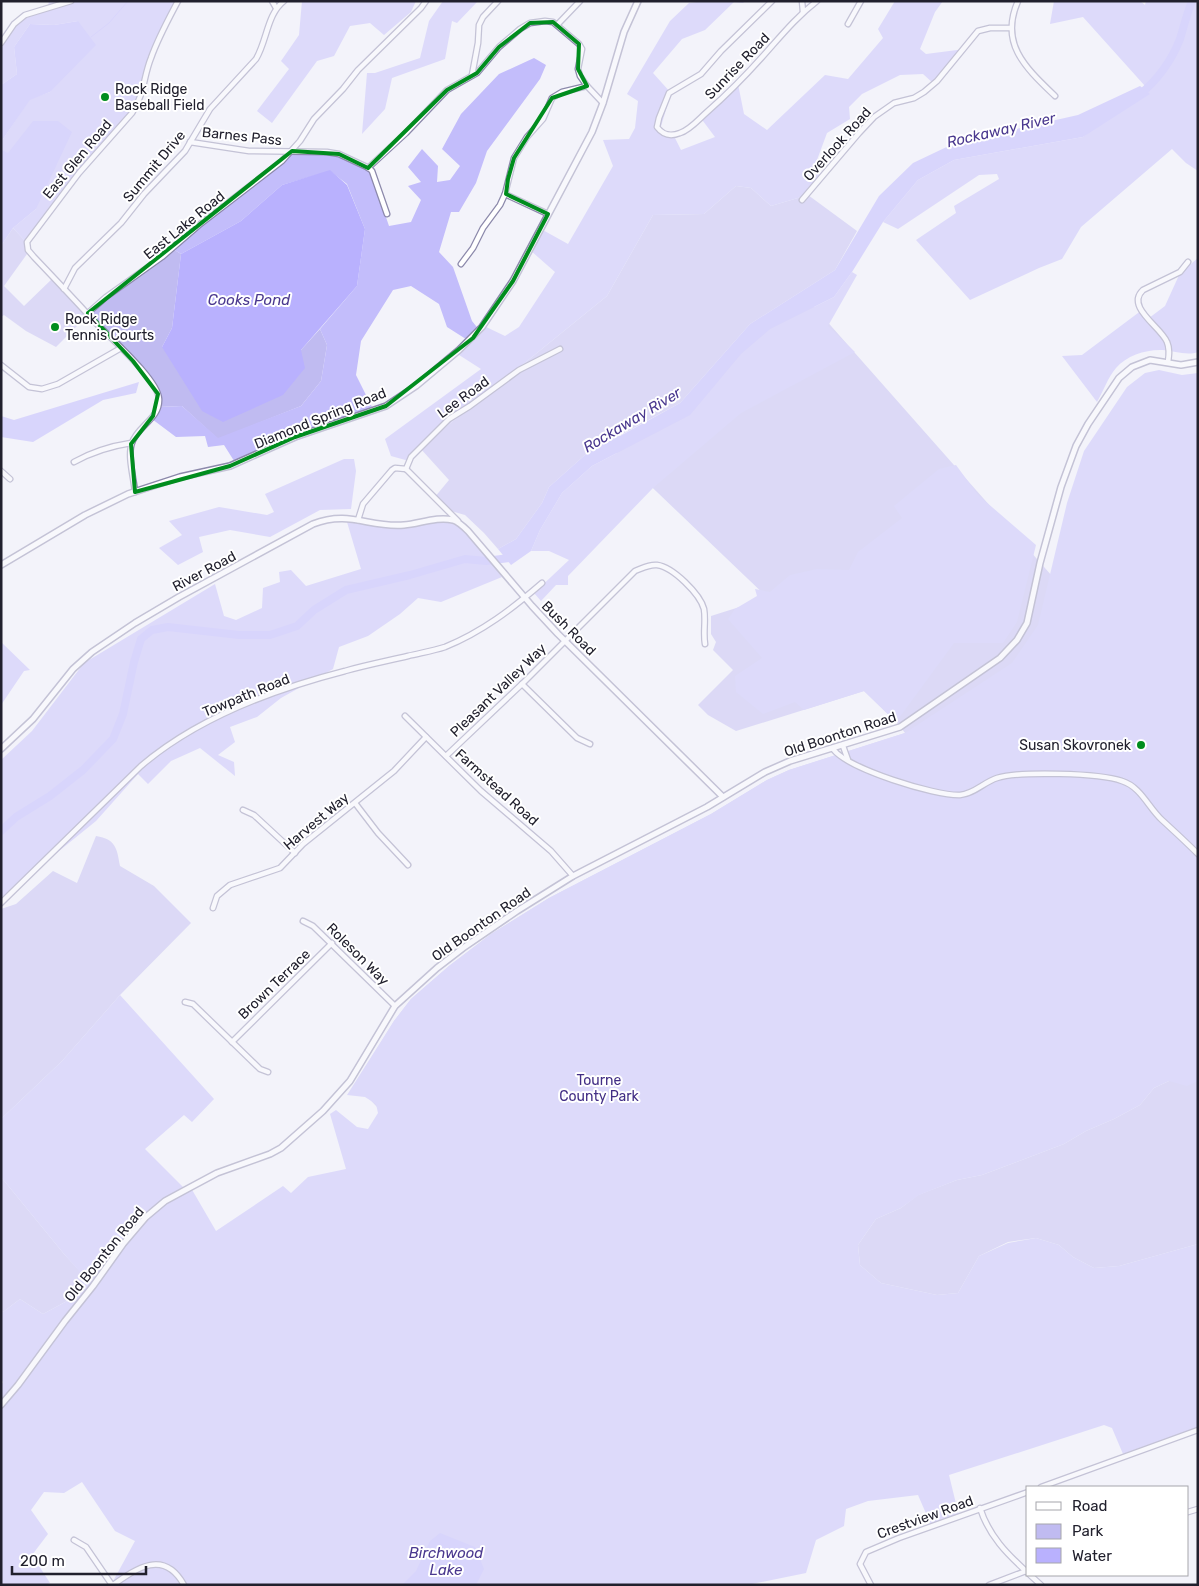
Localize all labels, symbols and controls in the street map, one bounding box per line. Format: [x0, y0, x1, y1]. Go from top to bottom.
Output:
street label: Sunrise Road [701, 30, 773, 103]
place label: Rock Ridge Baseball Field [115, 81, 205, 114]
marker: Rock Ridge Baseball Field [99, 91, 111, 103]
street label: Overlook Road [800, 104, 875, 185]
water label: Rockaway River [945, 108, 1058, 151]
street label: East Glen Road [39, 116, 115, 202]
street label: Barnes Pass [201, 124, 283, 149]
street label: Summit Drive [120, 127, 189, 205]
street label: East Lake Road [140, 188, 228, 263]
water label: Cooks Pond [208, 291, 291, 309]
place label: Rock Ridge Tennis Courts [65, 311, 154, 344]
marker: Rock Ridge Tennis Courts [49, 321, 61, 333]
street label: Lee Road [434, 373, 493, 422]
water label: Rockaway River [580, 383, 685, 456]
street label: Diamond Spring Road [252, 384, 389, 453]
street label: River Road [170, 548, 239, 595]
street label: Bush Road [538, 598, 599, 659]
street label: Pleasant Valley Way [447, 640, 550, 741]
street label: Towpath Road [200, 670, 292, 721]
street label: Old Boonton Road [782, 708, 898, 761]
place label: Susan Skovronek [1019, 737, 1132, 754]
marker: Susan Skovronek [1135, 739, 1147, 751]
street label: Farmstead Road [451, 745, 542, 829]
street label: Harvest Way [280, 789, 353, 854]
street label: Old Boonton Road [428, 884, 534, 965]
street label: Roleson Way [323, 920, 393, 989]
street label: Brown Terrace [235, 946, 314, 1023]
park label: Tourne County Park [559, 1072, 640, 1105]
street label: Old Boonton Road [61, 1203, 148, 1305]
legend [1026, 1486, 1189, 1576]
street label: Crestview Road [875, 1492, 976, 1543]
text: Road [1072, 1497, 1108, 1515]
text: Park [1072, 1522, 1103, 1540]
scale bar [12, 1544, 146, 1576]
water label: Birchwood Lake [409, 1544, 484, 1579]
text: Water [1072, 1547, 1112, 1565]
text: 200 m [20, 1552, 65, 1570]

